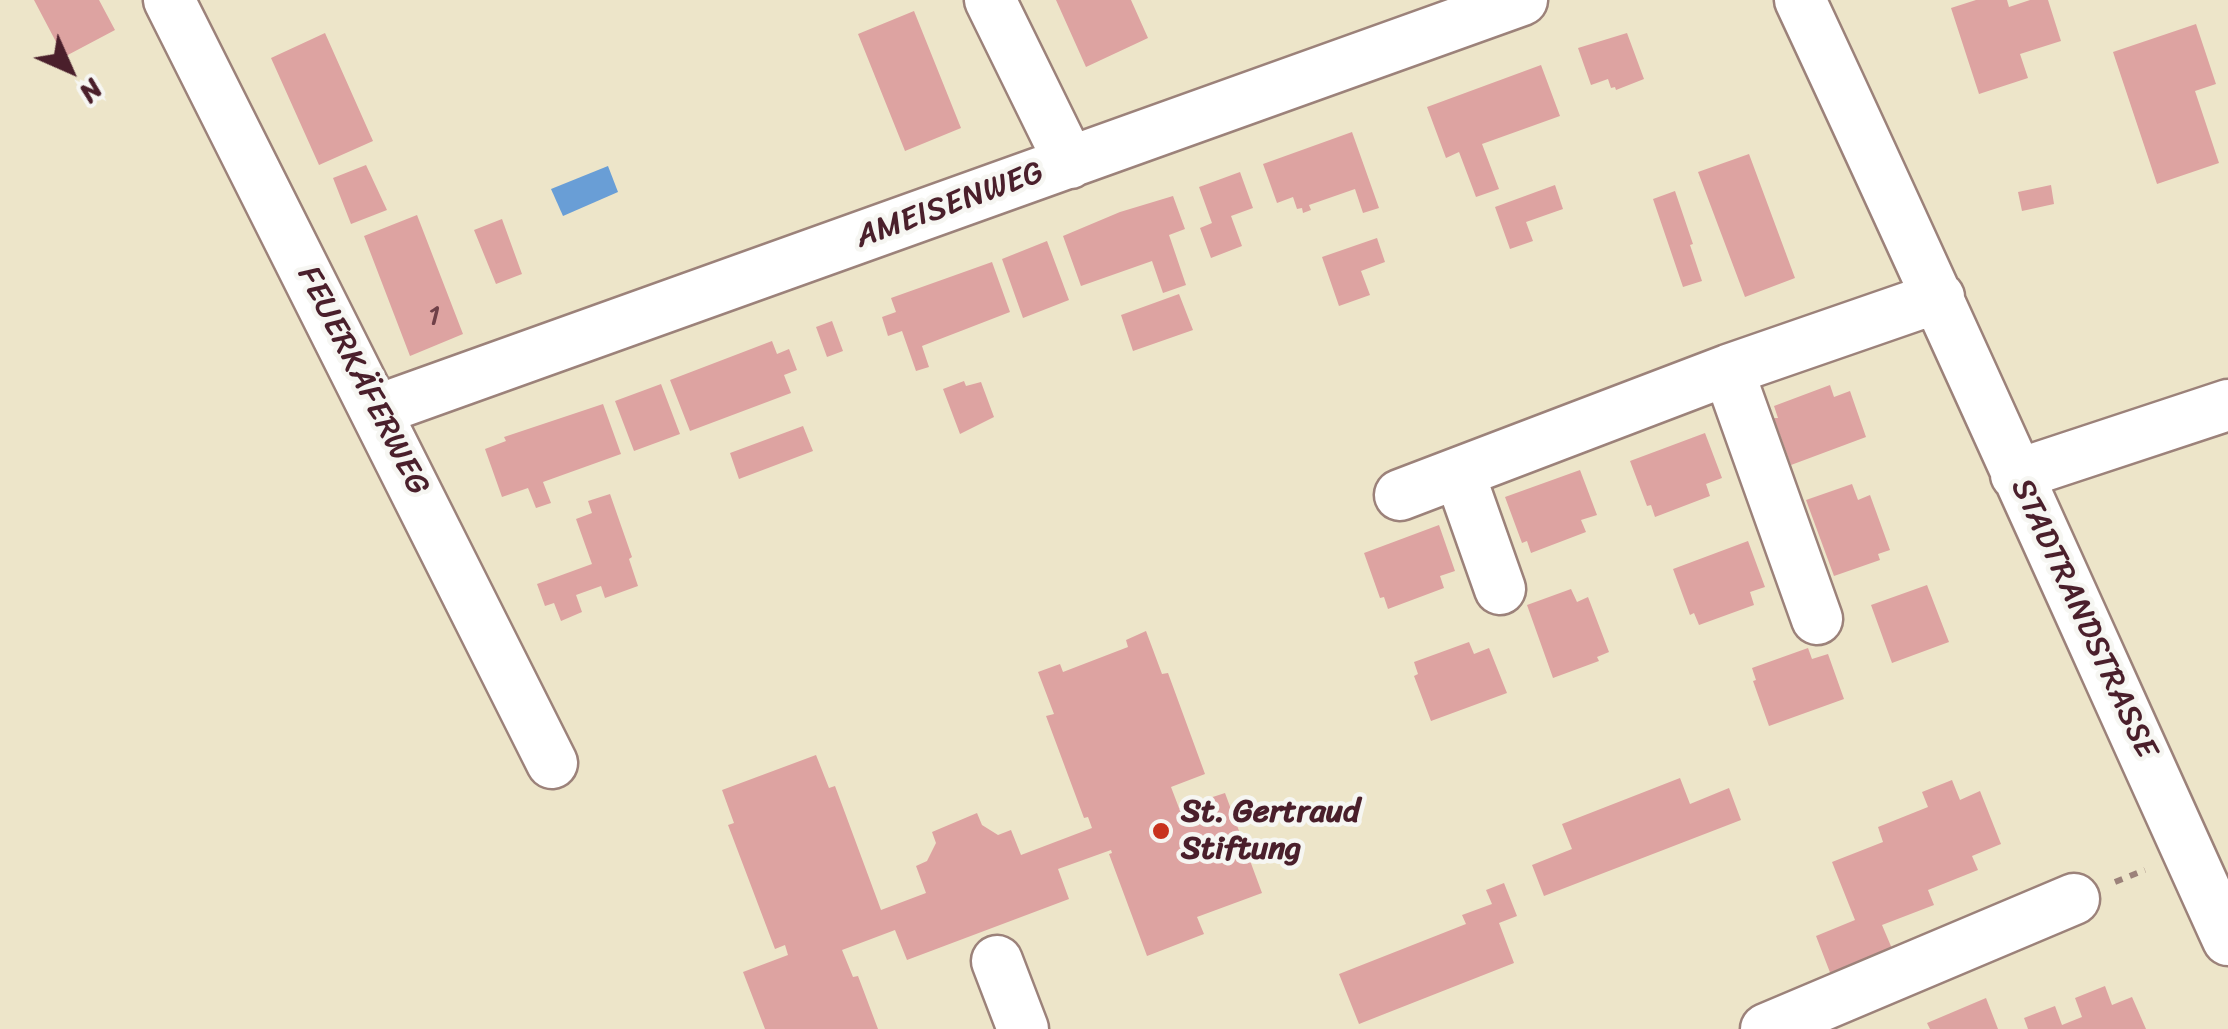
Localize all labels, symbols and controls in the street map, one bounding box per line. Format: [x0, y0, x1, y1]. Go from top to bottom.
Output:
north arrow [20, 20, 120, 120]
text: N [67, 67, 116, 116]
street label: AMEISENWEG [851, 154, 1049, 258]
street label: FEUERKÄFERWEG [288, 260, 436, 502]
house number: 1 [428, 300, 440, 334]
street label: STADTRANDSTRASSE [2001, 473, 2165, 765]
place label: St. Gertraud Stiftung [1181, 794, 1360, 869]
marker: St. Gertraud Stiftung [1150, 820, 1172, 842]

